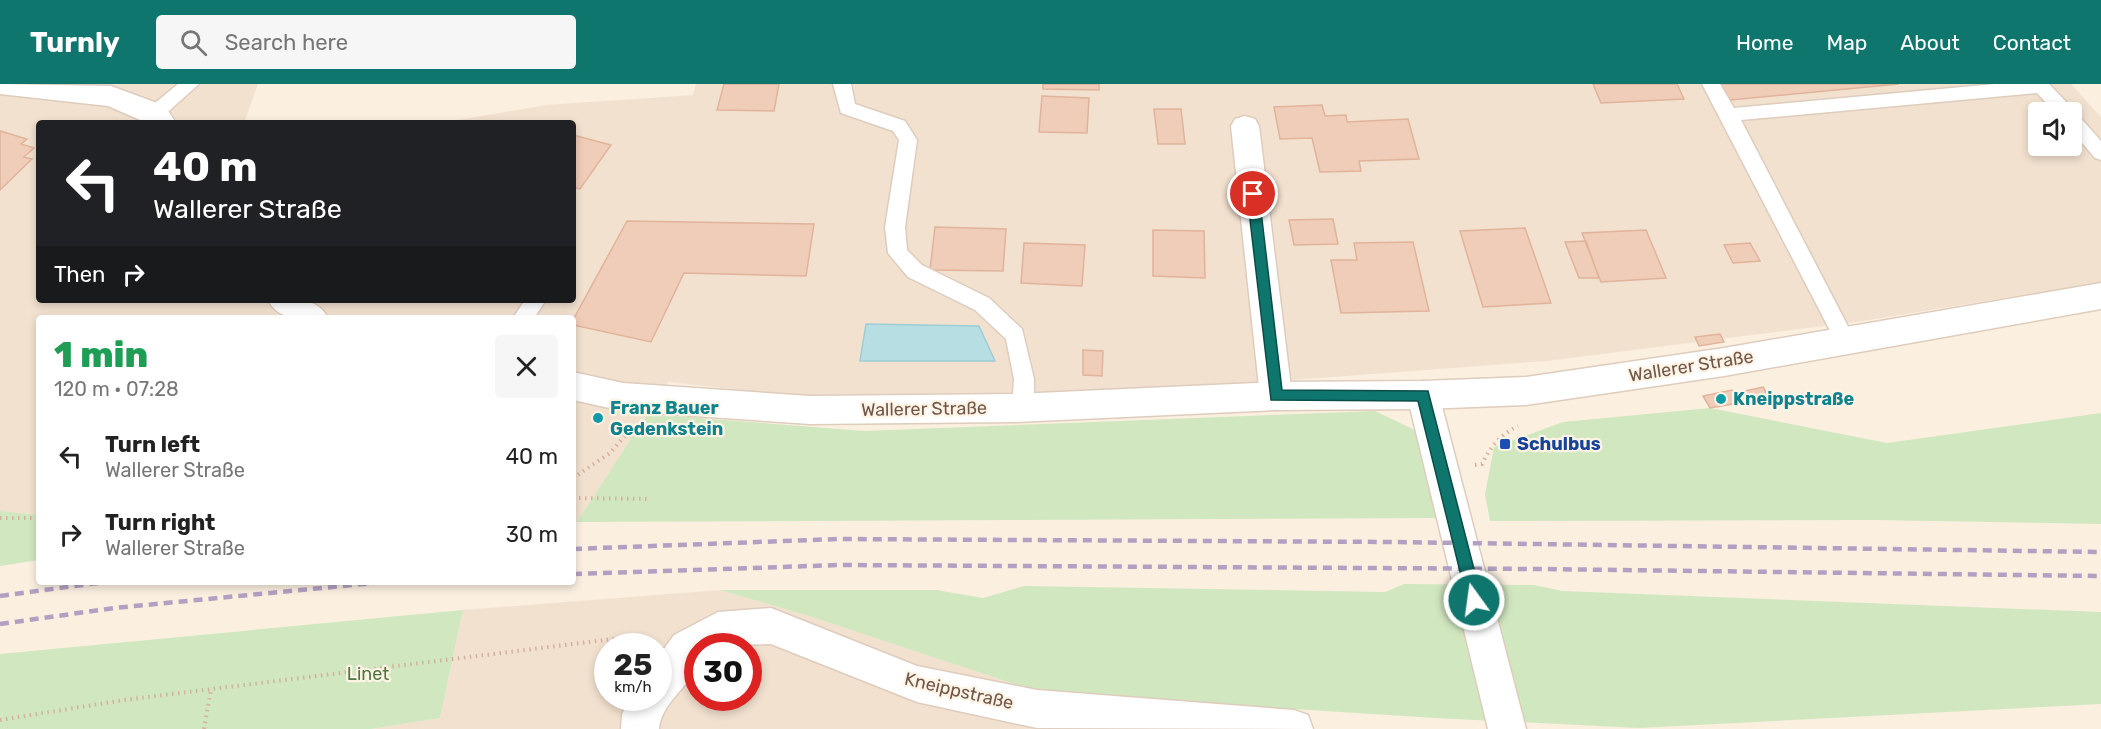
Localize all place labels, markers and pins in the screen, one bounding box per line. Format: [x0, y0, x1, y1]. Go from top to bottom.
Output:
pin [1227, 168, 1278, 219]
place label: Kneippstraße [1733, 388, 1855, 410]
marker: Kneippstraße [1714, 392, 1728, 406]
place label: Franz Bauer Gedenkstein [610, 397, 723, 440]
marker: Franz Bauer Gedenkstein [591, 411, 605, 425]
place label: Schulbus [1517, 433, 1601, 455]
marker: Schulbus [1498, 437, 1512, 451]

